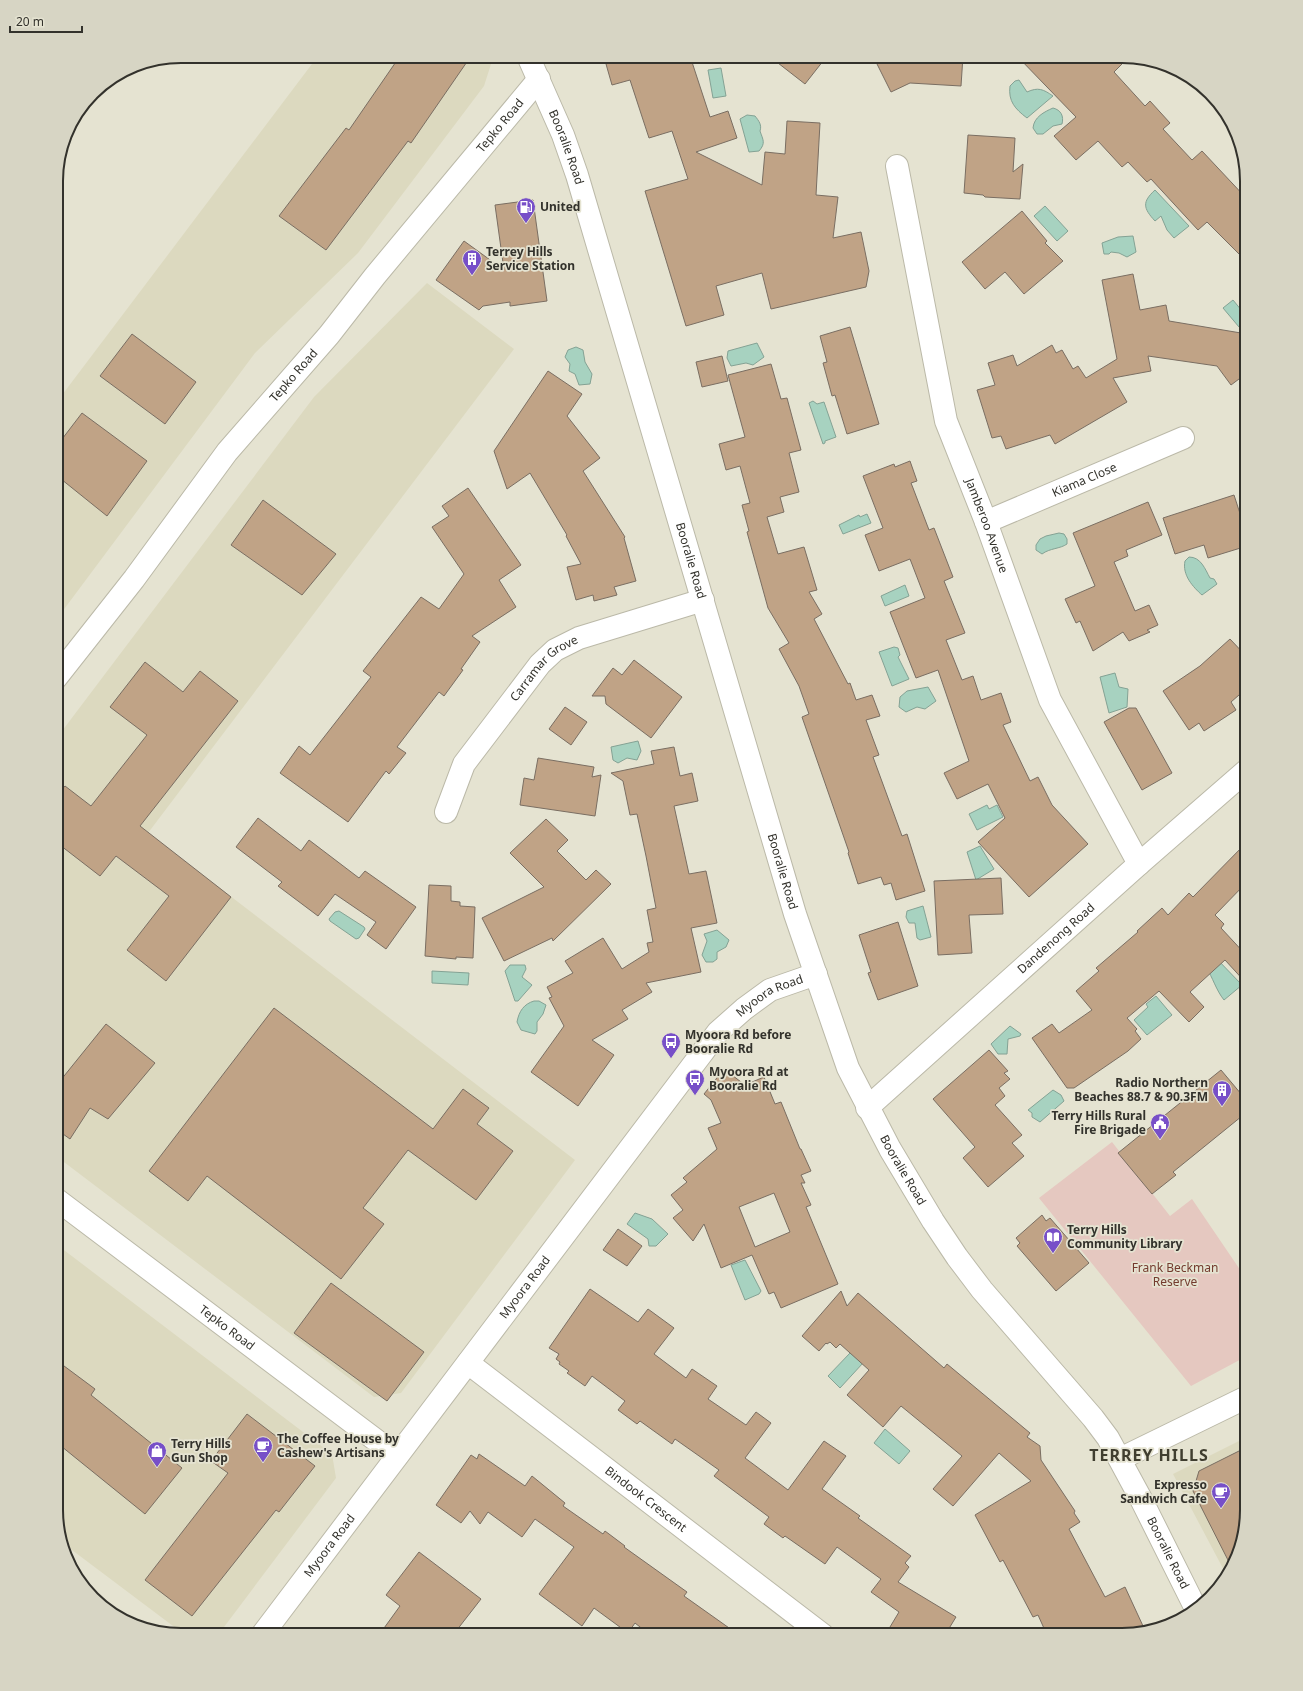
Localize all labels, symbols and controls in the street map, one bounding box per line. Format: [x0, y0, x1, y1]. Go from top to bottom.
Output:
scale bar [10, 8, 82, 34]
text: 20 m [16, 13, 44, 30]
street label: Tepko Road [472, 95, 527, 156]
street label: Booralie Road [545, 107, 588, 186]
fuel station icon: United [515, 196, 537, 224]
place label: United [540, 198, 580, 215]
place label: Terrey Hills Service Station [486, 243, 575, 274]
building icon: Terrey Hills Service Station [461, 248, 483, 276]
street label: Tepko Road [265, 345, 321, 405]
street label: Kiama Close [1049, 458, 1119, 501]
street label: Jamberoo Avenue [961, 475, 1013, 575]
street label: Booralie Road [672, 520, 711, 601]
street label: Carramar Grove [506, 631, 581, 705]
street label: Booralie Road [764, 831, 802, 912]
street label: Dandenong Road [1013, 899, 1098, 977]
street label: Myoora Road [732, 970, 805, 1020]
place label: Myoora Rd before Booralie Rd [685, 1026, 791, 1057]
bus stop icon: Myoora Rd before Booralie Rd [660, 1031, 682, 1059]
place label: Myoora Rd at Booralie Rd [709, 1063, 789, 1094]
bus stop icon: Myoora Rd at Booralie Rd [684, 1068, 706, 1096]
place label: Radio Northern Beaches 88.7 & 90.3FM [1074, 1074, 1208, 1105]
building icon: Radio Northern Beaches 88.7 & 90.3FM [1211, 1079, 1233, 1107]
place label: Terry Hills Rural Fire Brigade [1051, 1107, 1146, 1138]
public building icon: Terry Hills Rural Fire Brigade [1149, 1112, 1171, 1140]
street label: Booralie Road [876, 1132, 931, 1208]
place label: Terry Hills Community Library [1067, 1221, 1183, 1252]
library icon: Terry Hills Community Library [1042, 1226, 1064, 1254]
street label: Myoora Road [495, 1252, 554, 1322]
park label: Frank Beckman Reserve [1132, 1259, 1218, 1290]
street label: Tepko Road [196, 1301, 259, 1354]
place label: The Coffee House by Cashew's Artisans [277, 1430, 399, 1461]
place label: Terry Hills Gun Shop [171, 1435, 231, 1466]
cafe icon: The Coffee House by Cashew's Artisans [252, 1435, 274, 1463]
shop icon: Terry Hills Gun Shop [146, 1440, 168, 1468]
district label: TERREY HILLS [1089, 1444, 1209, 1466]
street label: Bindook Crescent [602, 1462, 691, 1536]
place label: Expresso Sandwich Cafe [1120, 1476, 1207, 1507]
cafe icon: Expresso Sandwich Cafe [1210, 1481, 1232, 1509]
street label: Myoora Road [300, 1510, 359, 1580]
street label: Booralie Road [1143, 1514, 1194, 1592]

